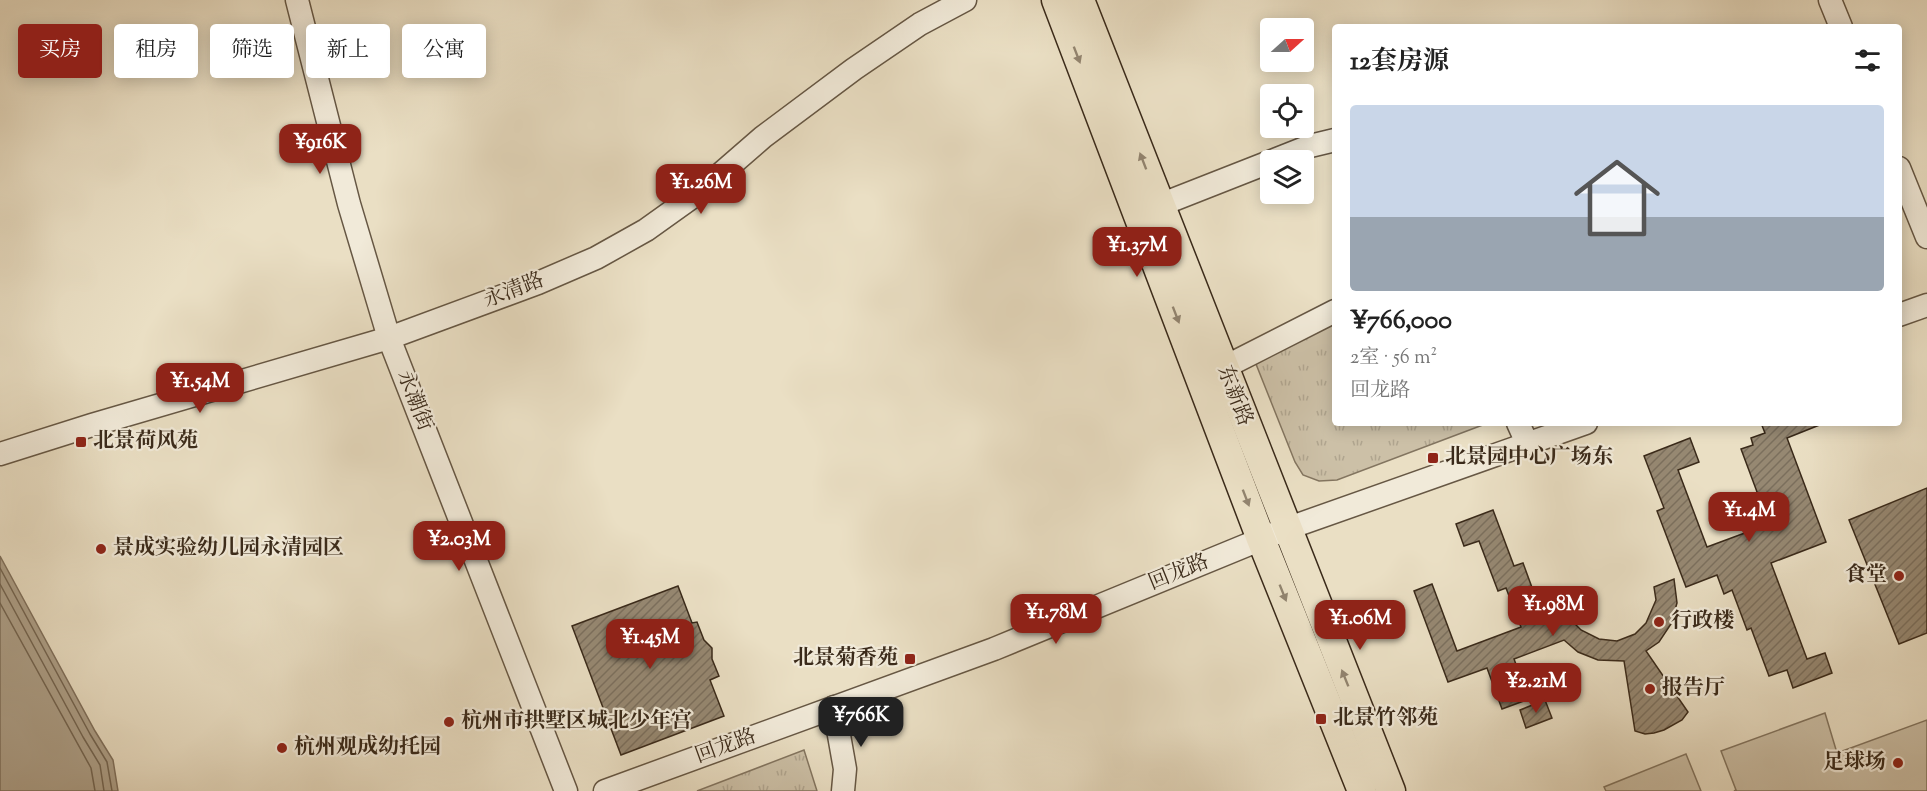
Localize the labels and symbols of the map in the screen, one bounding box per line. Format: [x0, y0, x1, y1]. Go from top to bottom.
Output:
north arrow [1260, 18, 1314, 72]
one-way arrow [1072, 46, 1082, 64]
pin: ¥916K [278, 124, 362, 175]
one-way arrow [1138, 152, 1147, 170]
pin: ¥1.26M [652, 164, 750, 215]
pin: ¥1.37M [1088, 227, 1186, 278]
street label: 永清路 [479, 266, 549, 316]
one-way arrow [1171, 307, 1181, 325]
street label: 东新路 [1209, 361, 1259, 431]
pin: ¥1.54M [151, 363, 249, 414]
street label: 永潮街 [389, 366, 439, 436]
place label: 北景荷风苑 [93, 427, 198, 457]
marker: 北景荷风苑 [74, 435, 88, 449]
place label: 北景园中心广场东 [1445, 443, 1613, 473]
marker: 北景园中心广场东 [1426, 451, 1440, 465]
one-way arrow [1241, 489, 1251, 507]
pin: ¥1.4M [1707, 492, 1791, 543]
pin: ¥2.03M [410, 521, 508, 572]
place label: 景成实验幼儿园永清园区 [113, 534, 344, 564]
marker: 景成实验幼儿园永清园区 [94, 542, 108, 556]
street label: 回龙路 [1144, 547, 1214, 599]
place label: 食堂 [1845, 561, 1887, 591]
marker: 食堂 [1892, 569, 1906, 583]
one-way arrow [1278, 585, 1288, 603]
pin: ¥1.98M [1504, 586, 1602, 637]
pin: ¥1.78M [1007, 594, 1105, 645]
pin: ¥1.06M [1311, 600, 1409, 651]
place label: 行政楼 [1671, 607, 1734, 637]
marker: 行政楼 [1652, 615, 1666, 629]
pin: ¥1.45M [601, 619, 699, 670]
place label: 北景菊香苑 [793, 644, 898, 674]
marker: 北景菊香苑 [903, 652, 917, 666]
pin: ¥2.21M [1487, 663, 1585, 714]
one-way arrow [1340, 669, 1350, 687]
place label: 报告厅 [1662, 674, 1725, 704]
marker: 报告厅 [1643, 682, 1657, 696]
pin: ¥766K [819, 697, 903, 748]
place label: 北景竹邻苑 [1333, 704, 1438, 734]
place label: 杭州市拱墅区城北少年宫 [461, 707, 692, 737]
marker: 北景竹邻苑 [1314, 712, 1328, 726]
marker: 杭州市拱墅区城北少年宫 [442, 715, 456, 729]
street label: 回龙路 [691, 722, 761, 772]
place label: 杭州观成幼托园 [294, 733, 441, 763]
marker: 杭州观成幼托园 [275, 741, 289, 755]
place label: 足球场 [1823, 748, 1886, 778]
marker: 足球场 [1891, 756, 1905, 770]

